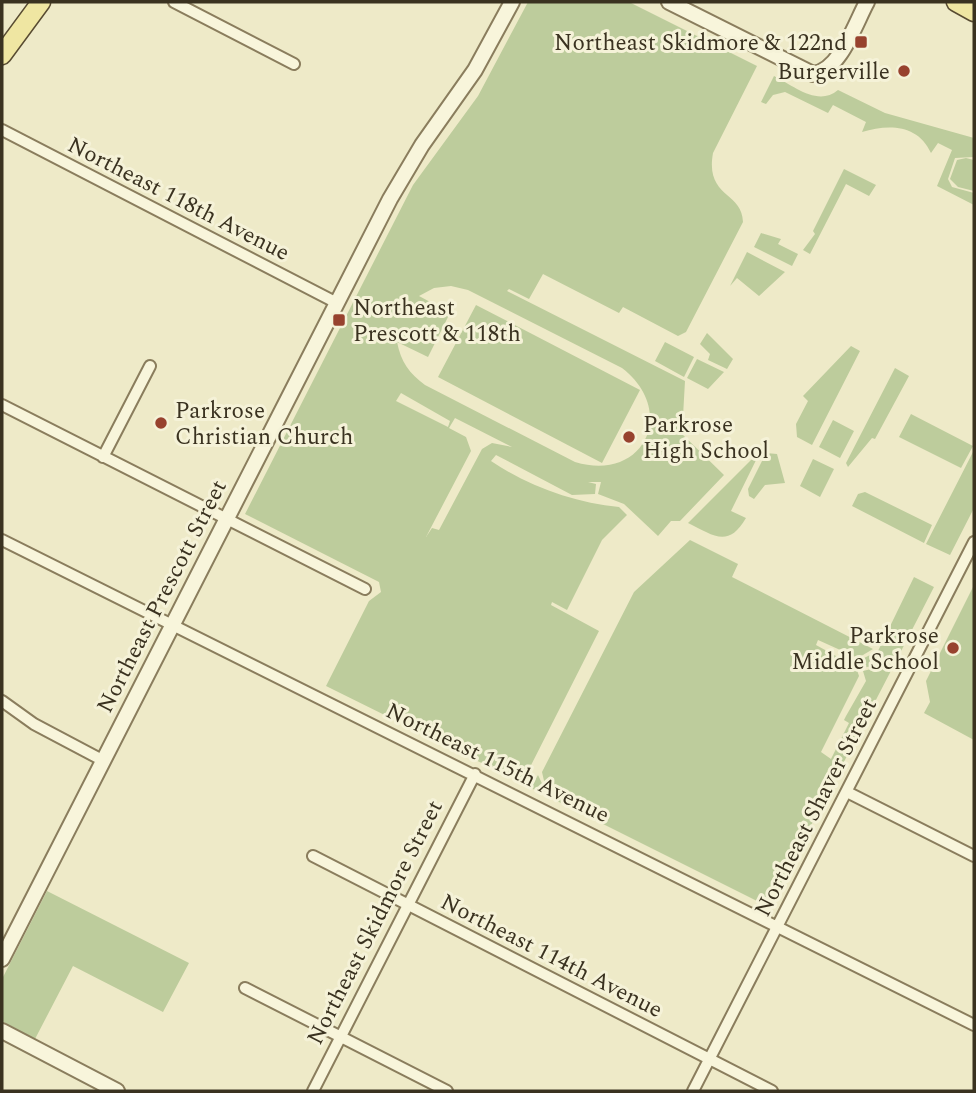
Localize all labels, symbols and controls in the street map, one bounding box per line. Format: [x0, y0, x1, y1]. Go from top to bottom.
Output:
place label: Northeast Skidmore & 122nd [554, 26, 847, 61]
marker: Northeast Skidmore & 122nd [853, 34, 869, 50]
place label: Burgerville [777, 55, 890, 90]
marker: Burgerville [896, 63, 912, 79]
street label: Northeast 118th Avenue [61, 128, 296, 271]
place label: Northeast Prescott & 118th [353, 291, 521, 352]
marker: Northeast Prescott & 118th [331, 312, 347, 328]
place label: Parkrose Christian Church [175, 394, 353, 455]
place label: Parkrose High School [643, 408, 769, 469]
marker: Parkrose Christian Church [153, 415, 169, 431]
marker: Parkrose High School [621, 429, 637, 445]
street label: Northeast Prescott Street [88, 474, 236, 720]
place label: Parkrose Middle School [792, 619, 939, 680]
marker: Parkrose Middle School [945, 640, 961, 656]
street label: Northeast Shaver Street [746, 692, 887, 923]
street label: Northeast 115th Avenue [379, 694, 615, 833]
street label: Northeast Skidmore Street [298, 794, 452, 1051]
street label: Northeast 114th Avenue [434, 885, 669, 1028]

